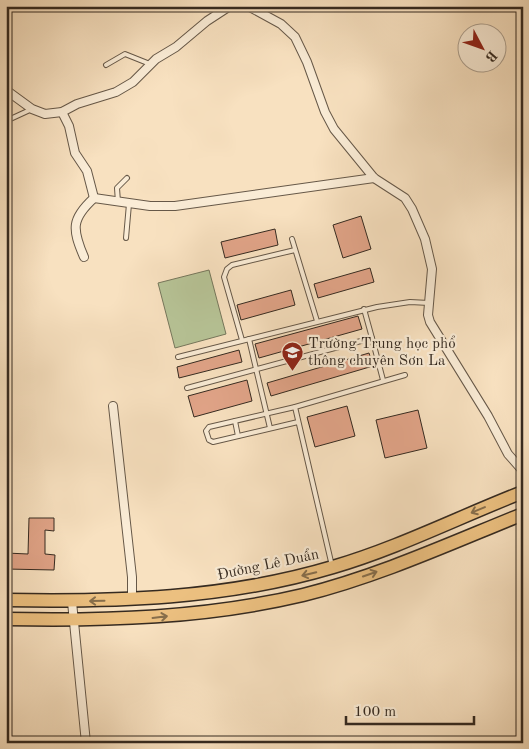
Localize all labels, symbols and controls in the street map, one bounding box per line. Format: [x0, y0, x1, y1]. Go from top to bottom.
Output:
north arrow [456, 22, 506, 72]
text: B [482, 48, 500, 64]
place label: Trường Trung học phổ thông chuyên Sơn La [308, 335, 456, 369]
school or university icon: Trường Trung học phổ thông chuyên Sơn La [280, 340, 304, 371]
one-way arrow [471, 506, 486, 516]
street label: Đường Lê Duẩn [216, 545, 321, 584]
one-way arrow [302, 569, 318, 579]
one-way arrow [362, 569, 377, 578]
one-way arrow [89, 596, 105, 606]
one-way arrow [152, 612, 168, 622]
scale bar [346, 694, 474, 726]
text: 100 m [354, 705, 396, 720]

